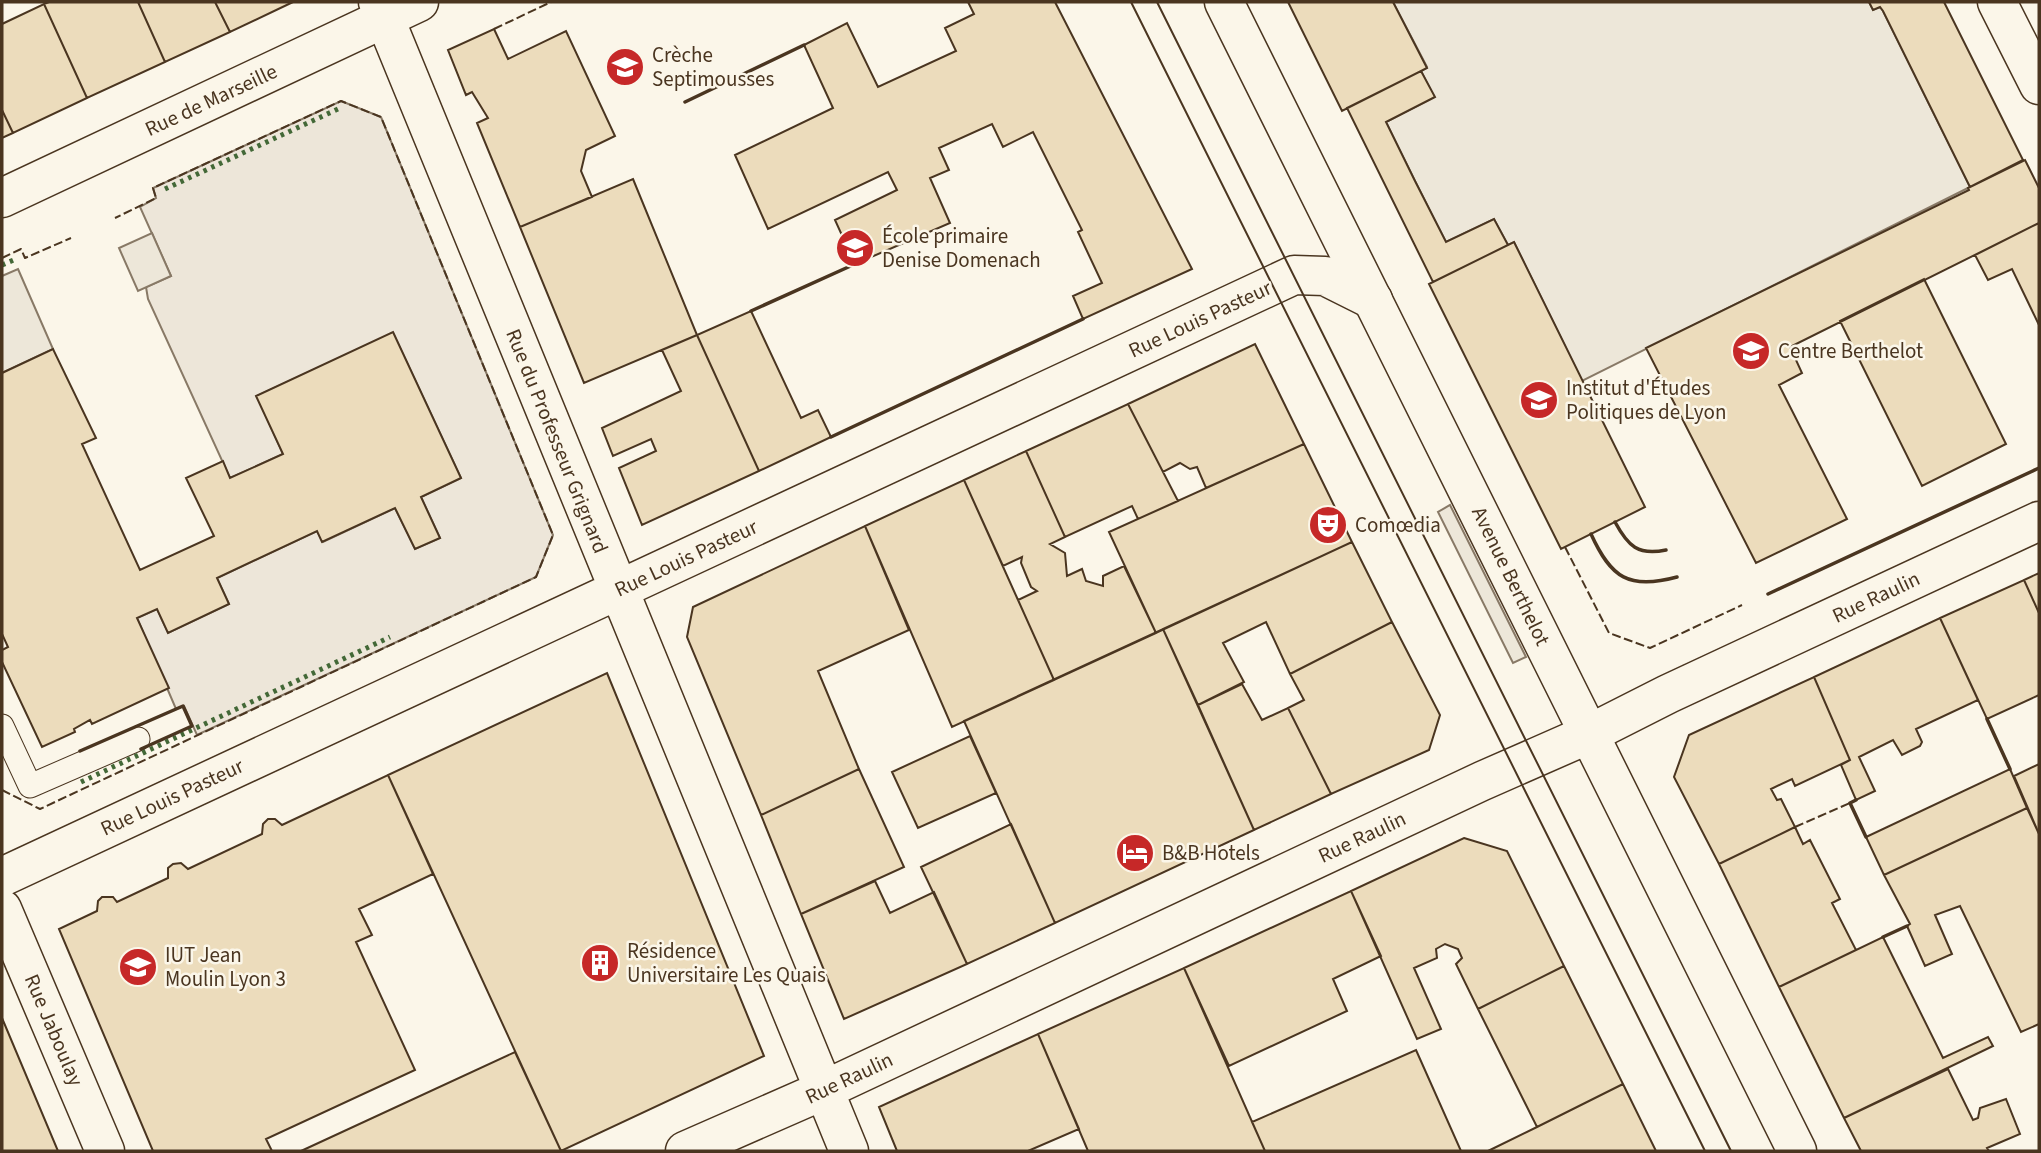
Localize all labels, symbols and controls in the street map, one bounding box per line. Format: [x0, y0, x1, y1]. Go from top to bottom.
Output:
place label: Crèche Septimousses [652, 40, 774, 94]
school or university icon: Crèche Septimousses [604, 46, 646, 88]
street label: Rue de Marseille [140, 56, 282, 144]
place label: École primaire Denise Domenach [882, 221, 1041, 275]
school or university icon: École primaire Denise Domenach [834, 227, 876, 269]
street label: Rue Louis Pasteur [1124, 272, 1277, 365]
street label: Rue du Professeur Grignard [498, 324, 616, 558]
school or university icon: Centre Berthelot [1730, 330, 1772, 372]
place label: Centre Berthelot [1778, 336, 1923, 366]
place label: Institut d'Études Politiques de Lyon [1566, 373, 1726, 427]
school or university icon: Institut d'Études Politiques de Lyon [1518, 379, 1560, 421]
street label: Avenue Berthelot [1464, 501, 1558, 651]
theatre icon: Comœdia [1307, 504, 1349, 546]
place label: Comœdia [1355, 510, 1441, 540]
street label: Rue Louis Pasteur [610, 511, 763, 604]
street label: Rue Raulin [1827, 564, 1925, 630]
street label: Rue Louis Pasteur [96, 750, 249, 843]
street label: Rue Raulin [1313, 804, 1411, 870]
hotel icon: B&B Hotels [1114, 832, 1156, 874]
place label: B&B Hotels [1162, 838, 1260, 868]
place label: Résidence Universitaire Les Quais [627, 936, 826, 990]
place label: IUT Jean Moulin Lyon 3 [165, 940, 286, 994]
building icon: Résidence Universitaire Les Quais [579, 942, 621, 984]
school or university icon: IUT Jean Moulin Lyon 3 [117, 946, 159, 988]
street label: Rue Jaboulay [17, 969, 91, 1091]
street label: Rue Raulin [800, 1045, 898, 1111]

